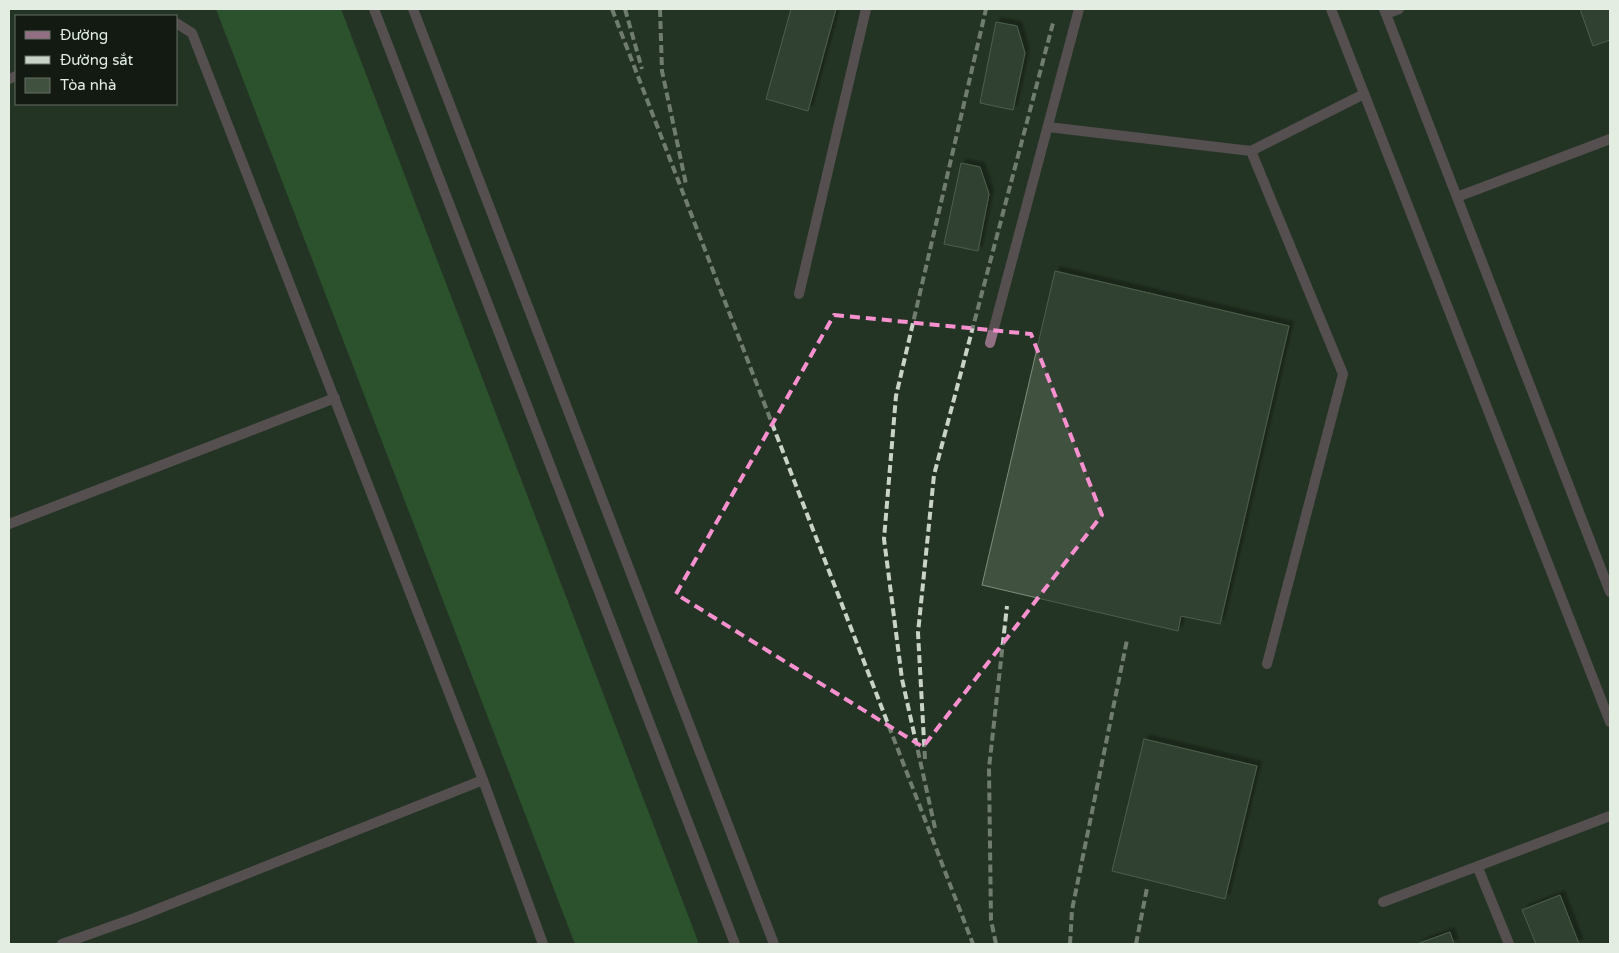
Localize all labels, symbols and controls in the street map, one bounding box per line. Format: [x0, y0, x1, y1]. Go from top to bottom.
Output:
legend [15, 15, 178, 105]
text: Đường [60, 26, 108, 44]
text: Đường sắt [60, 51, 134, 69]
text: Tòa nhà [60, 76, 116, 94]

